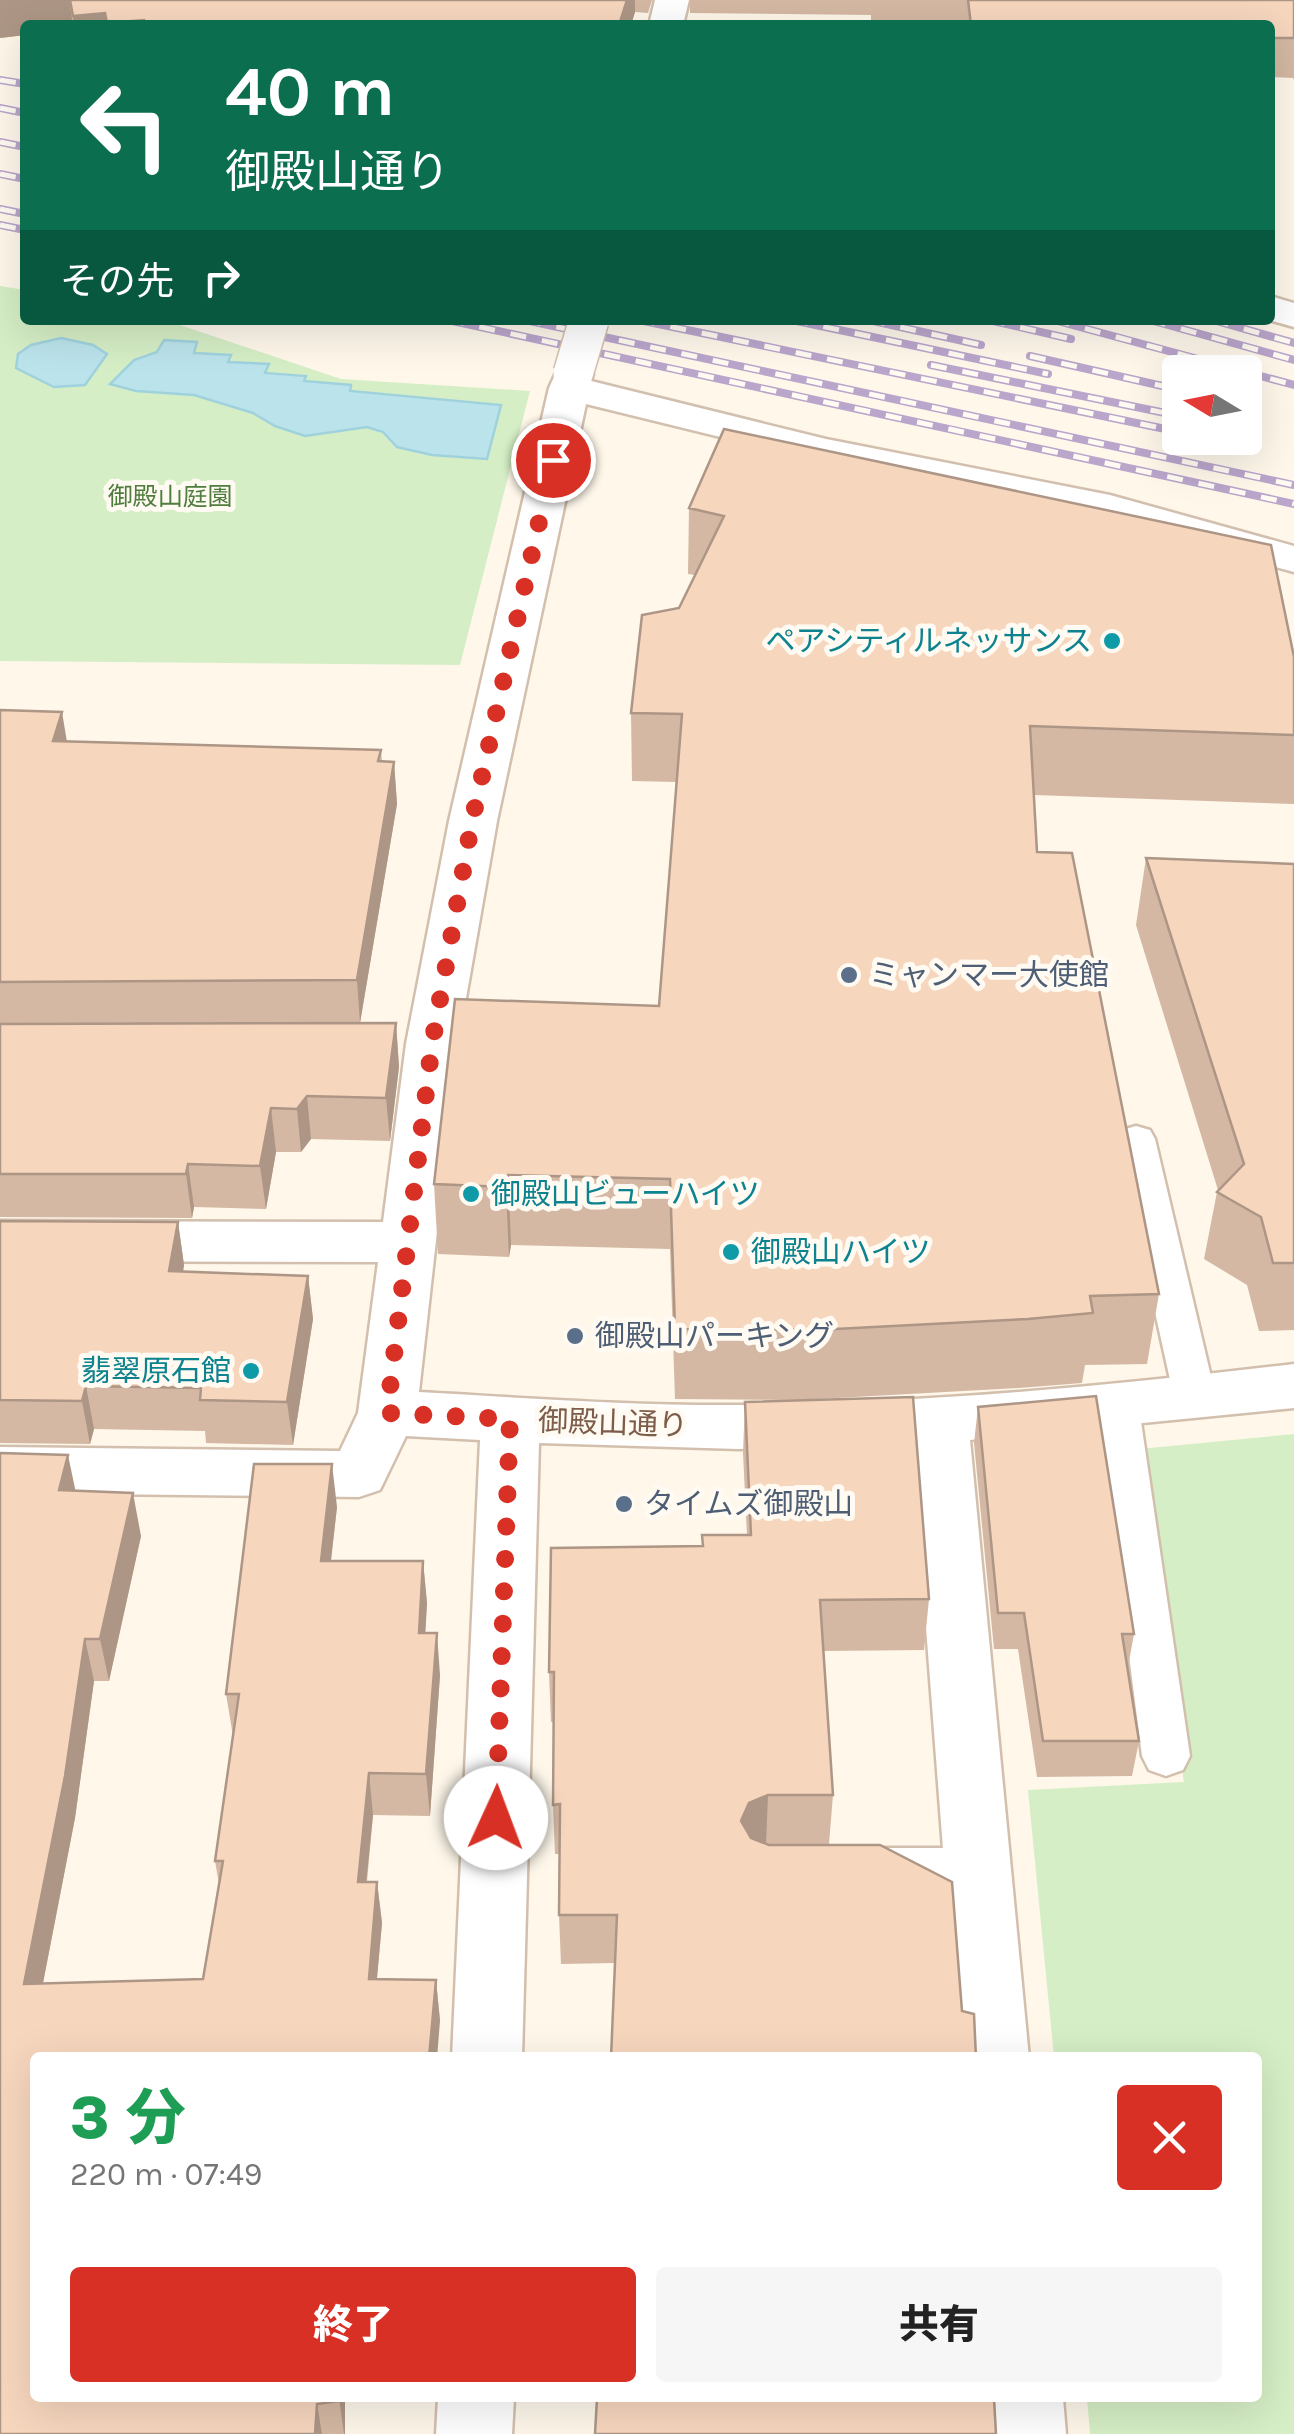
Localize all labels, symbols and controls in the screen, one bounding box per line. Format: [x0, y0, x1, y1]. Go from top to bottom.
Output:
text: 40 m [225, 51, 395, 133]
icon: left [60, 60, 190, 190]
text: 御殿山通り [225, 146, 450, 198]
icon: right [194, 250, 249, 305]
text: その先 [60, 259, 174, 304]
north arrow [1162, 355, 1262, 455]
map controls [1162, 355, 1262, 455]
pin [511, 418, 596, 503]
icon: arrive [526, 433, 581, 488]
park label: 御殿山庭園 [107, 482, 233, 511]
place label: ペアシティルネッサンス [766, 623, 1092, 659]
marker: ペアシティルネッサンス [1101, 630, 1123, 652]
place label: ミャンマー大使館 [869, 957, 1109, 993]
marker: ミャンマー大使館 [838, 964, 860, 986]
place label: 御殿山ビューハイツ [491, 1176, 760, 1212]
marker: 御殿山ビューハイツ [460, 1183, 482, 1205]
place label: 御殿山ハイツ [751, 1234, 930, 1270]
marker: 御殿山ハイツ [720, 1241, 742, 1263]
place label: 御殿山パーキング [595, 1318, 834, 1354]
marker: 御殿山パーキング [564, 1325, 586, 1347]
place label: 翡翠原石館 [81, 1353, 231, 1389]
marker: 翡翠原石館 [240, 1360, 262, 1382]
street label: 御殿山通り [537, 1402, 689, 1444]
place label: タイムズ御殿山 [644, 1486, 853, 1522]
marker: タイムズ御殿山 [613, 1493, 635, 1515]
position arrow [444, 1766, 548, 1870]
text: 3 分 [70, 2083, 185, 2153]
button: close [1117, 2085, 1222, 2190]
text: 220 m · 07:49 [70, 2156, 262, 2193]
button: 終了 [70, 2267, 636, 2382]
button: 共有 [656, 2267, 1222, 2382]

